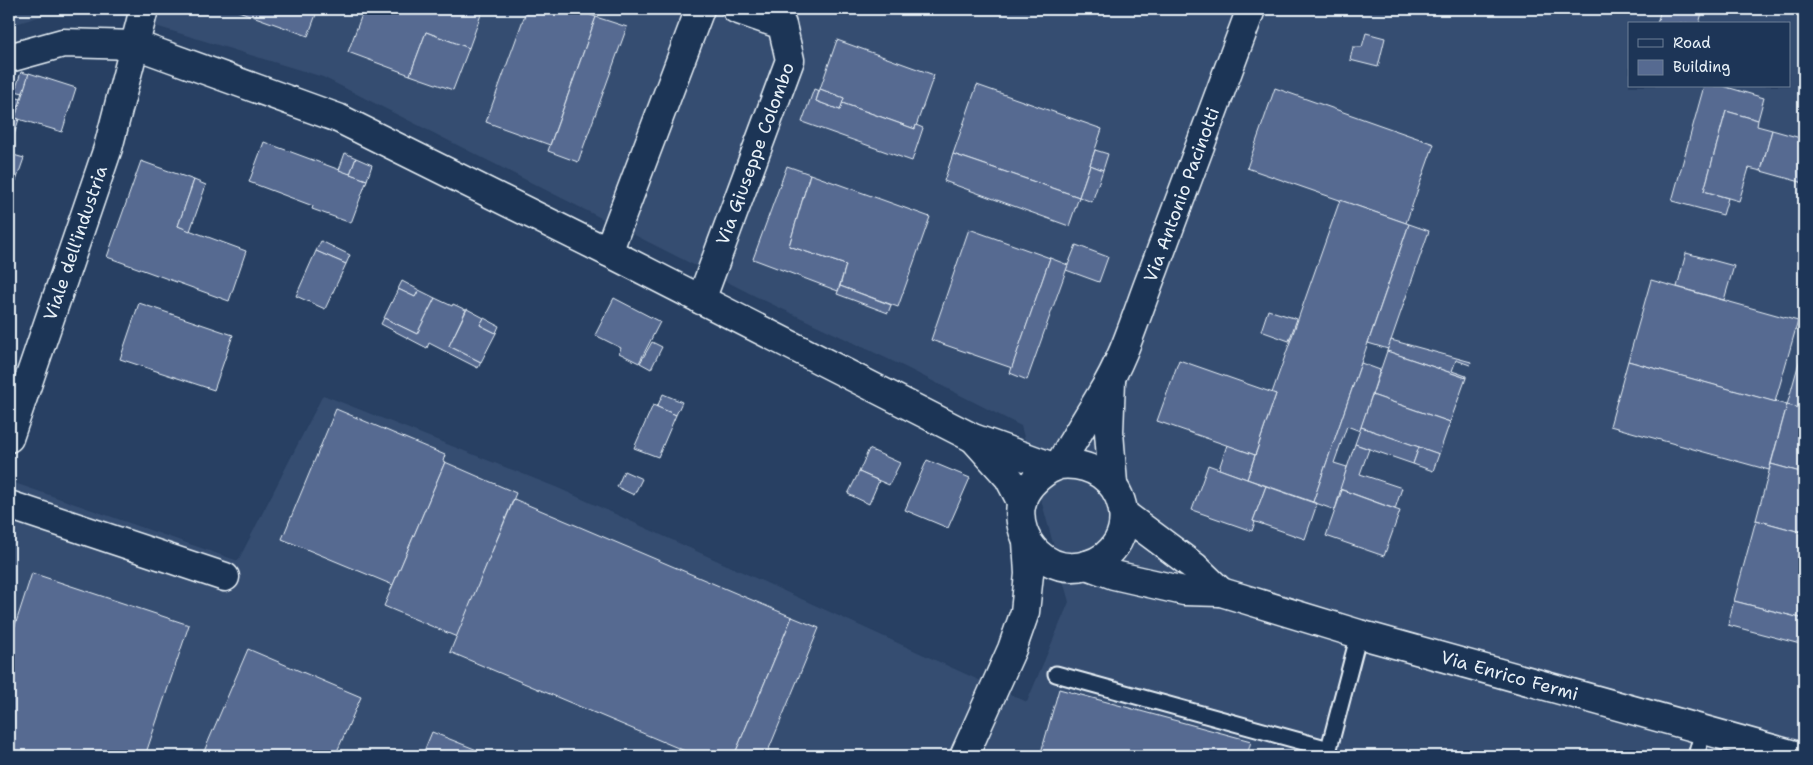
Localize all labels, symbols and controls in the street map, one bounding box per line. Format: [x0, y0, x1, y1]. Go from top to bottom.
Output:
legend [1628, 22, 1790, 88]
text: Road [1673, 33, 1711, 53]
text: Building [1673, 57, 1730, 77]
street label: Via Giuseppe Colombo [710, 59, 800, 248]
street label: Via Antonio Pacinotti [1138, 104, 1225, 286]
street label: Viale dell'industria [38, 162, 113, 324]
street label: Via Enrico Fermi [1438, 645, 1581, 706]

